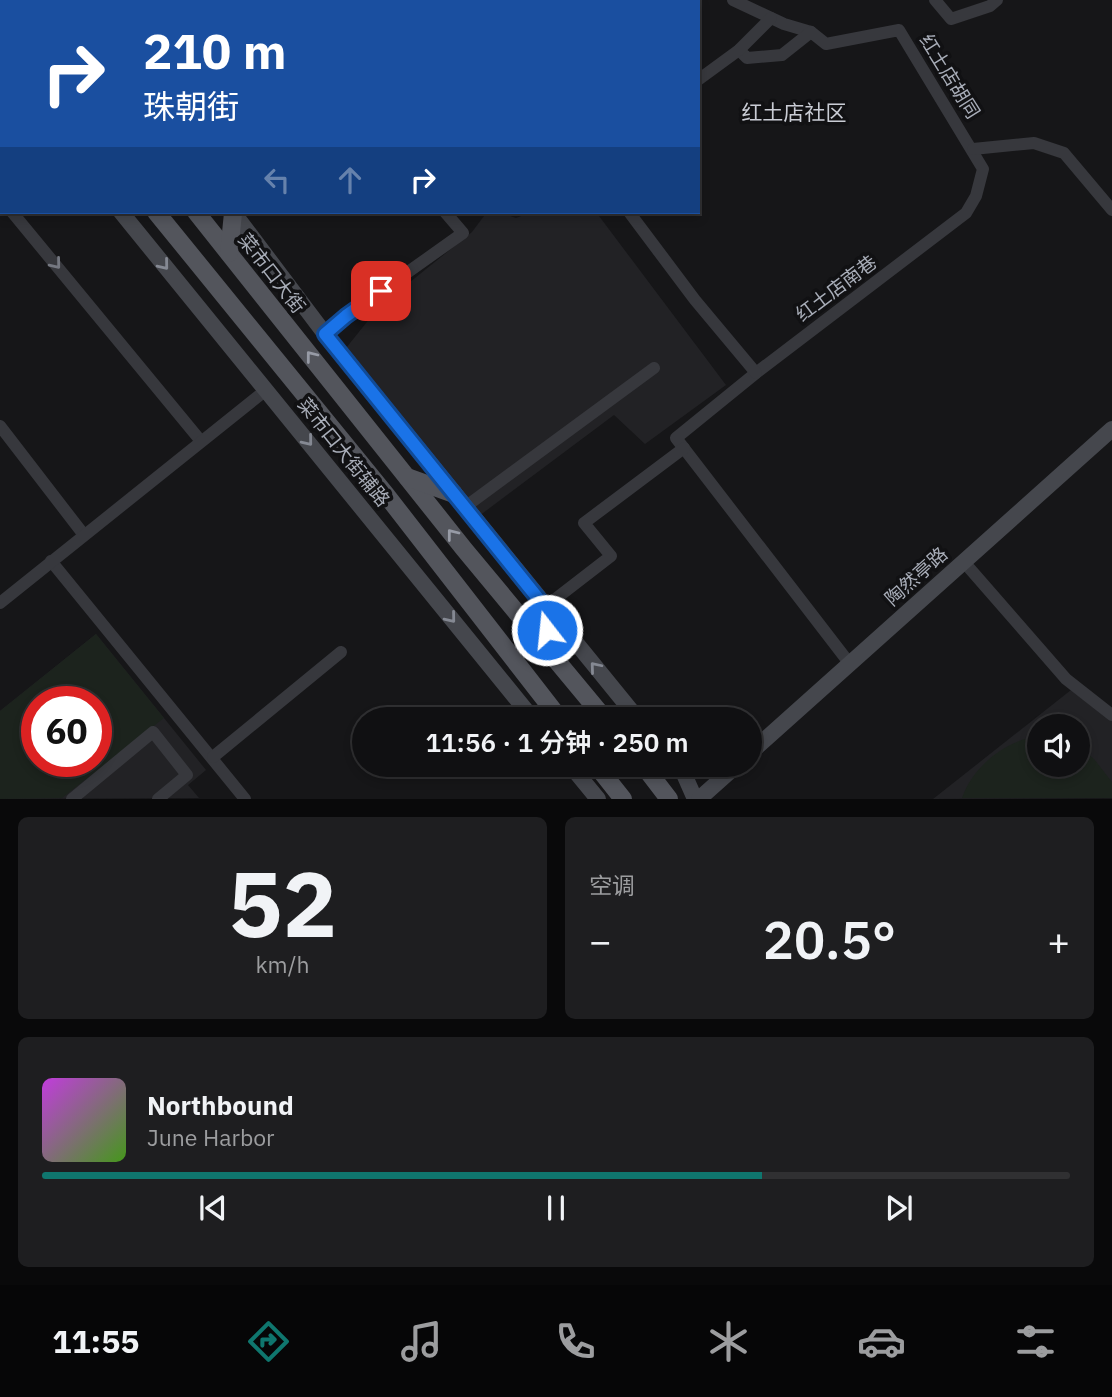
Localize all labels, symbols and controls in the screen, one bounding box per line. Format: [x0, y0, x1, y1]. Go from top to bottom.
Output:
text: 210 m [143, 19, 287, 82]
icon: right [28, 28, 119, 119]
street label: 红土店胡同 [915, 29, 985, 123]
text: 珠朝街 [143, 85, 239, 127]
district label: 红土店社区 [742, 98, 847, 126]
icon: left [258, 161, 296, 199]
icon: ahead [331, 161, 369, 199]
icon: right [404, 161, 442, 199]
street label: 菜市口大街 [233, 228, 311, 318]
street label: 红土店南巷 [791, 250, 881, 326]
one-way arrow [47, 257, 60, 269]
one-way arrow [156, 257, 169, 269]
pin [351, 261, 411, 321]
icon: arrive [362, 272, 400, 310]
one-way arrow [307, 351, 319, 364]
street label: 菜市口大街辅路 [293, 393, 395, 511]
one-way arrow [299, 434, 312, 446]
one-way arrow [448, 530, 461, 542]
street label: 陶然亭路 [880, 542, 952, 610]
position arrow [510, 593, 584, 667]
one-way arrow [443, 610, 455, 623]
one-way arrow [591, 662, 603, 675]
speed limit sign: 60 [21, 686, 112, 777]
map controls [1027, 714, 1090, 777]
button: sound [1027, 714, 1090, 777]
text: 11:56 · 1 分钟 · 250 m [425, 725, 689, 759]
text: 52 [228, 844, 337, 962]
text: 空调 [589, 870, 635, 900]
text: 20.5° [763, 906, 896, 973]
text: − [589, 916, 612, 965]
text: + [1047, 916, 1070, 965]
text: km/h [255, 949, 310, 979]
text: Northbound [147, 1088, 294, 1122]
text: June Harbor [147, 1122, 275, 1152]
icon: previous [194, 1189, 232, 1227]
icon: pause [537, 1189, 575, 1227]
icon: next [880, 1189, 918, 1227]
icon: directions [244, 1317, 293, 1366]
icon: music [397, 1317, 446, 1366]
icon: phone [551, 1317, 600, 1366]
icon: climate [704, 1317, 753, 1366]
icon: car [857, 1317, 906, 1366]
icon: filters [1011, 1317, 1060, 1366]
text: 11:55 [52, 1320, 140, 1362]

